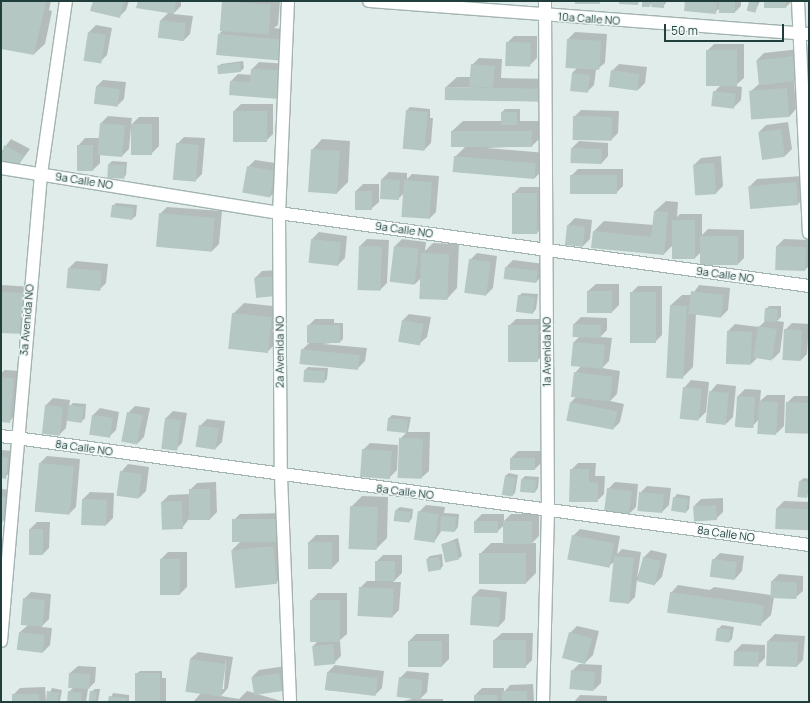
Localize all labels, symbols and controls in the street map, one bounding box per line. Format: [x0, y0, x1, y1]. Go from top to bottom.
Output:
street label: 10a Calle NO [557, 10, 621, 28]
scale bar [666, 16, 786, 42]
text: 50 m [671, 22, 698, 39]
street label: 9a Calle NO [54, 170, 114, 192]
street label: 9a Calle NO [374, 219, 434, 241]
street label: 9a Calle NO [695, 264, 755, 286]
street label: 3a Avenida NO [17, 284, 37, 356]
street label: 2a Avenida NO [273, 316, 287, 388]
street label: 1a Avenida NO [540, 317, 554, 387]
street label: 8a Calle NO [54, 437, 114, 459]
street label: 8a Calle NO [375, 482, 435, 502]
street label: 8a Calle NO [696, 523, 756, 545]

